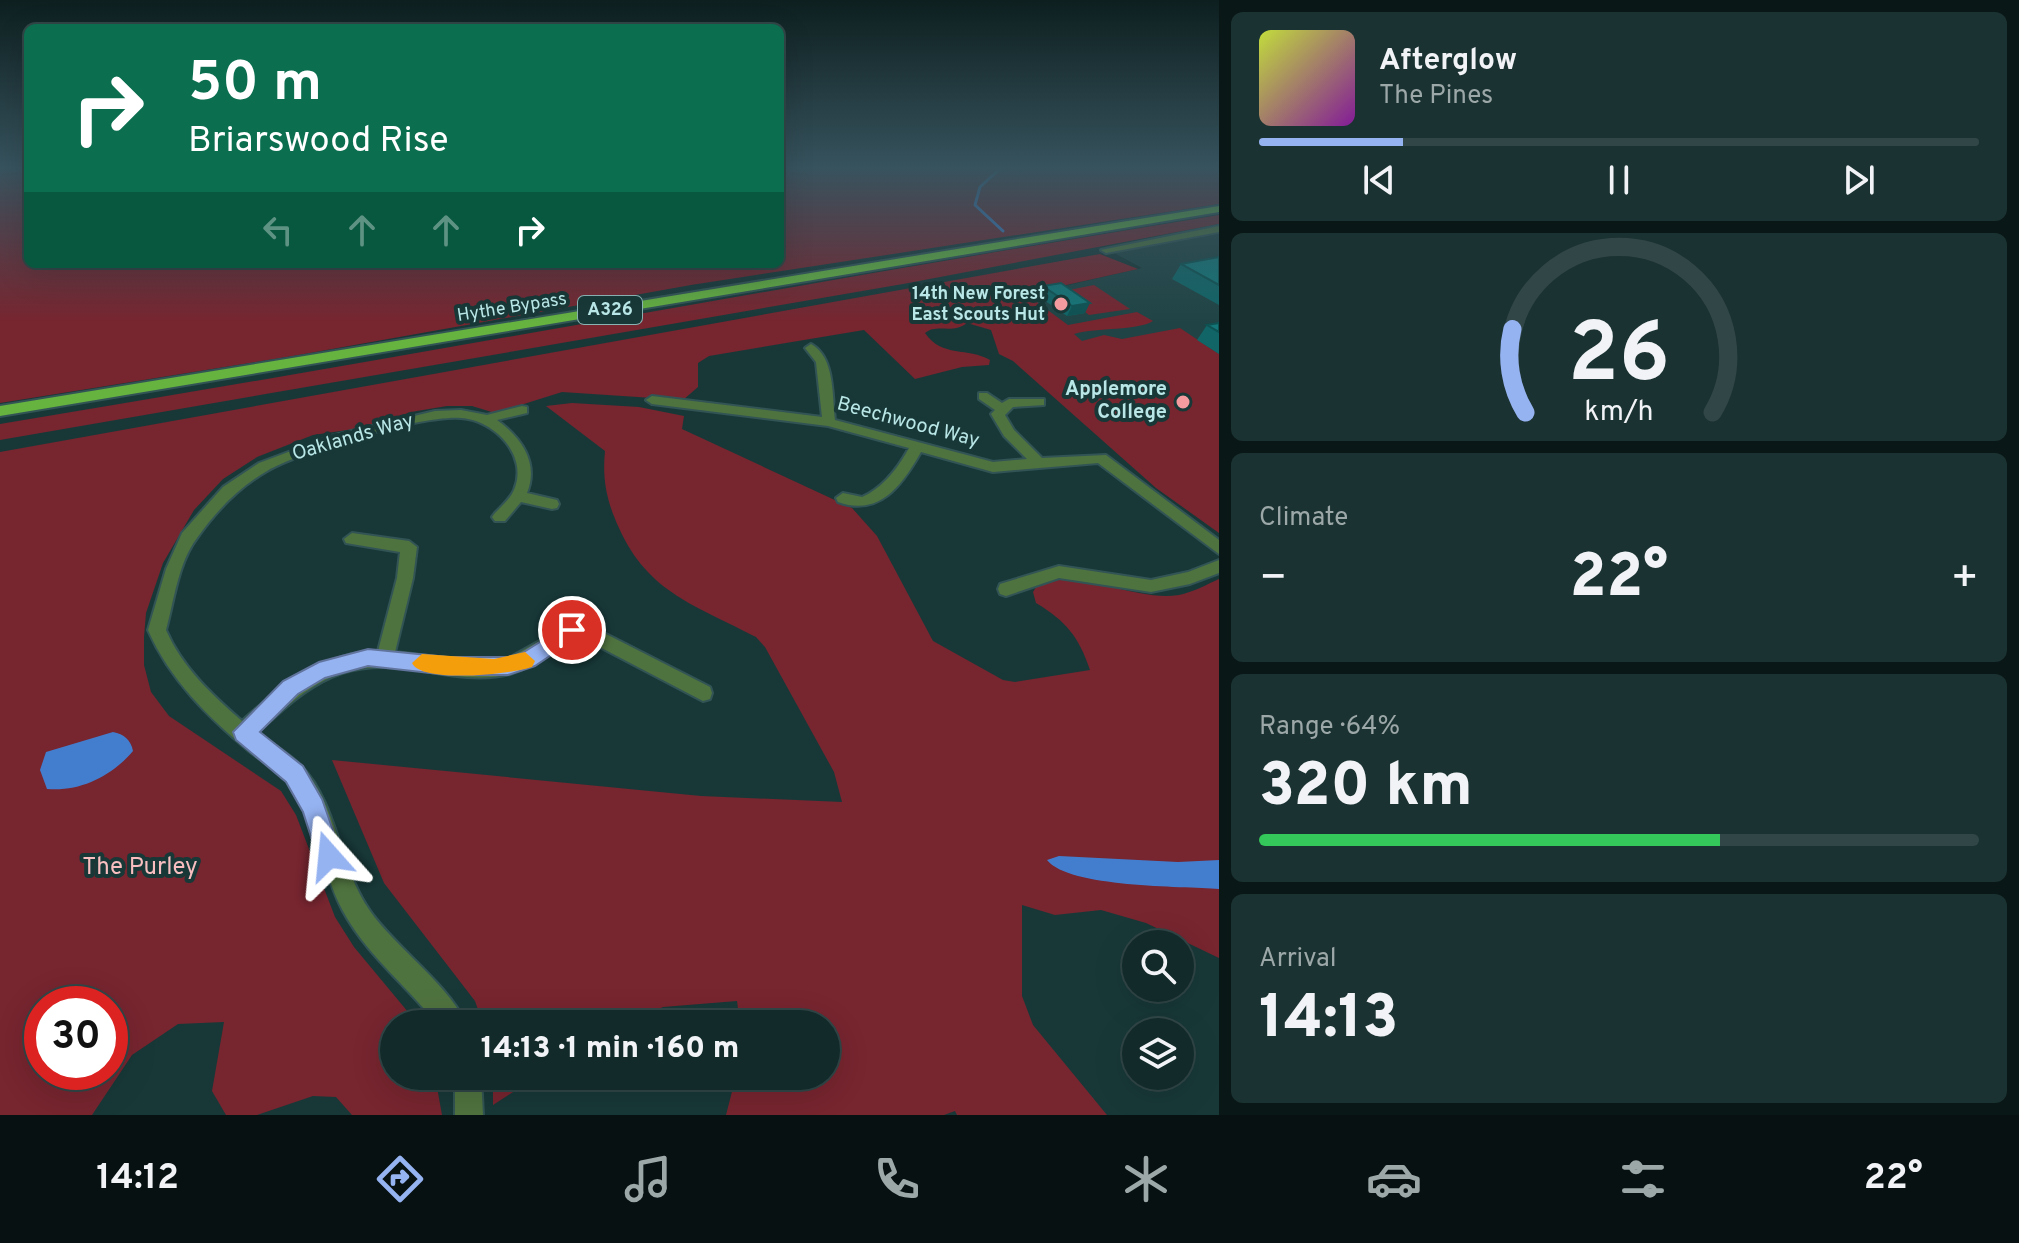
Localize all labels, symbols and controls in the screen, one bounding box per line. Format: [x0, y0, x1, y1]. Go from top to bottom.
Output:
text: Afterglow [1379, 43, 1517, 80]
text: 50 m [188, 50, 322, 120]
icon: right [56, 56, 160, 160]
text: The Pines [1379, 80, 1493, 113]
text: Briarswood Rise [188, 119, 449, 165]
icon: previous [1357, 158, 1401, 202]
icon: pause [1597, 158, 1641, 202]
icon: next [1837, 158, 1881, 202]
icon: left [256, 208, 300, 252]
icon: ahead [340, 208, 384, 252]
icon: ahead [424, 208, 468, 252]
icon: right [508, 208, 552, 252]
place label: 14th New Forest East Scouts Hut [911, 283, 1045, 327]
street label: Hythe Bypass [455, 288, 569, 328]
marker: 14th New Forest East Scouts Hut [1052, 295, 1070, 313]
road number: A326 [578, 296, 642, 324]
text: 26 [1568, 305, 1670, 410]
place label: Applemore College [1065, 377, 1167, 426]
street label: Beechwood Way [834, 391, 982, 455]
marker: Applemore College [1174, 393, 1192, 411]
text: km/h [1584, 395, 1654, 431]
street label: Oaklands Way [289, 408, 417, 468]
text: Climate [1259, 502, 1348, 535]
text: 22° [1570, 542, 1668, 618]
text: − [1259, 552, 1287, 608]
text: + [1951, 552, 1979, 608]
pin [538, 596, 606, 664]
icon: arrive [550, 608, 594, 652]
text: Range · 64% [1259, 711, 1400, 744]
text: 320 km [1259, 751, 1473, 827]
position arrow [287, 814, 371, 898]
park label: The Purley [82, 853, 198, 883]
map controls [1122, 930, 1194, 1090]
button: search [1122, 930, 1194, 1002]
text: Arrival [1259, 943, 1337, 976]
text: 14:13 [1259, 983, 1398, 1059]
speed limit sign: 30 [24, 986, 128, 1090]
button: layers [1122, 1018, 1194, 1090]
text: 14:13 · 1 min · 160 m [481, 1031, 739, 1068]
icon: directions [372, 1151, 428, 1207]
icon: music [620, 1151, 676, 1207]
icon: phone [869, 1151, 925, 1207]
icon: climate [1118, 1151, 1174, 1207]
icon: car [1366, 1151, 1422, 1207]
icon: filters [1615, 1151, 1671, 1207]
text: 14:12 [96, 1156, 179, 1202]
text: 22° [1864, 1156, 1923, 1202]

